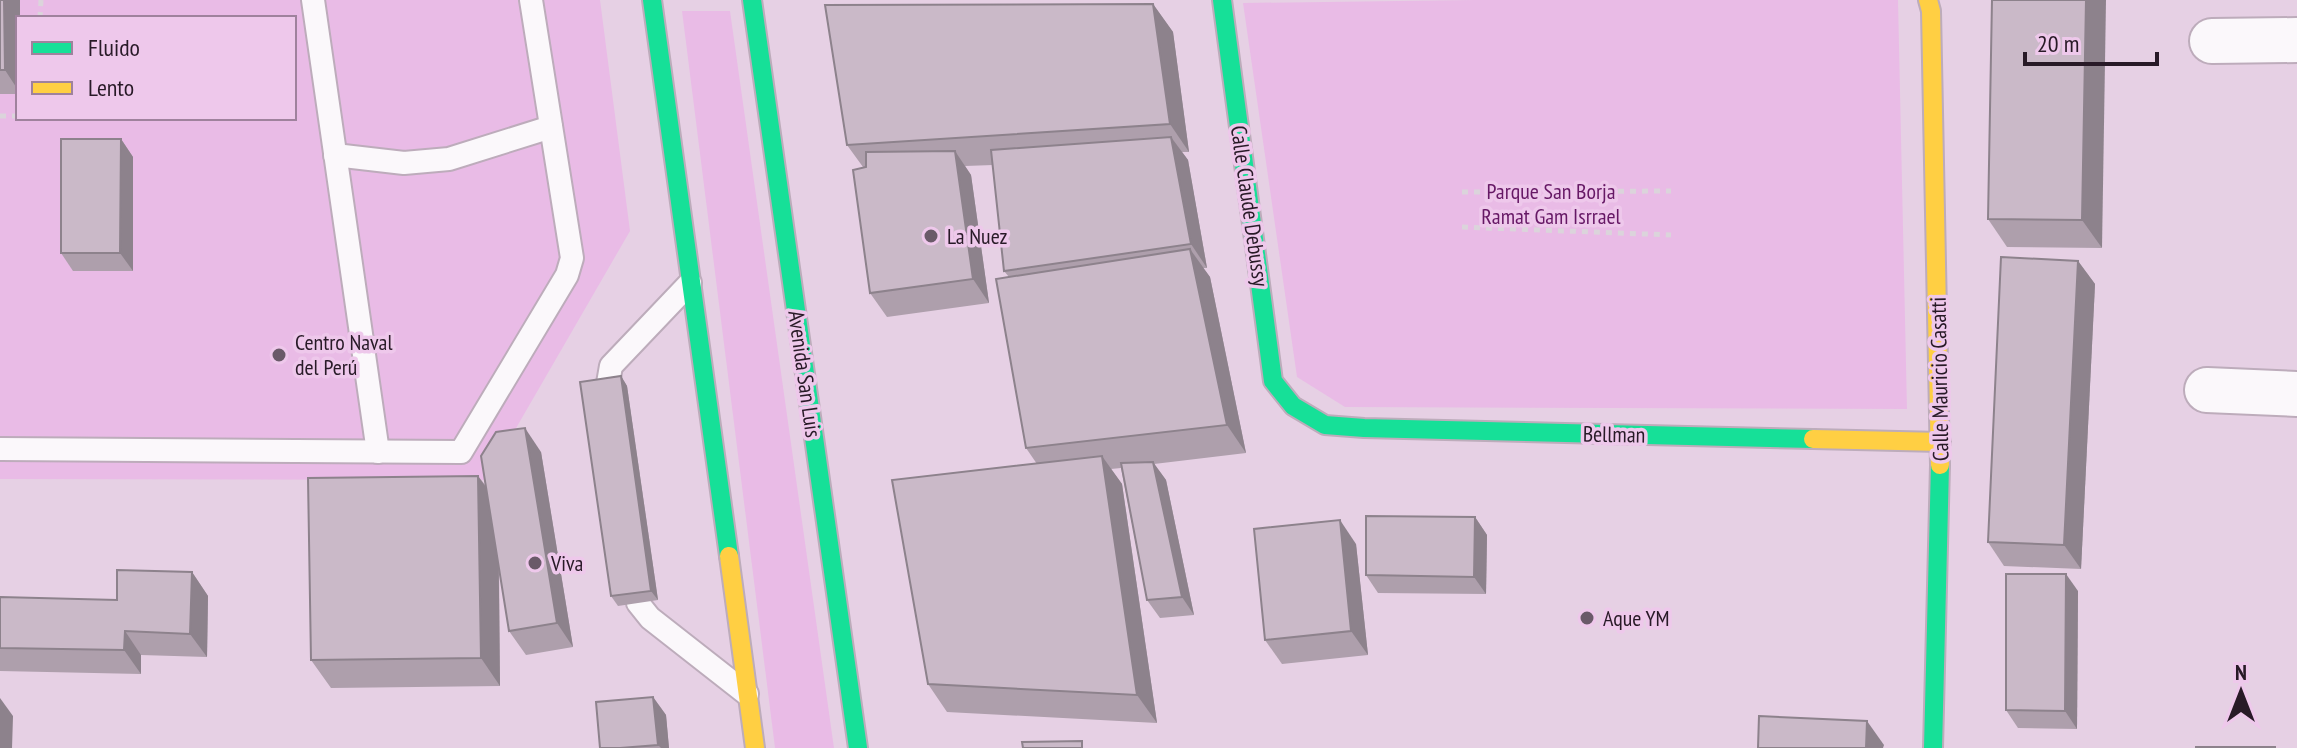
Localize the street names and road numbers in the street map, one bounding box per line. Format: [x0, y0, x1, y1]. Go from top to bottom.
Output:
street label: Calle Claude Debussy [1225, 124, 1275, 289]
street label: Calle Mauricio Casatti [1924, 297, 1954, 461]
street label: Avenida San Luis [782, 309, 828, 439]
street label: Bellman [1583, 419, 1645, 449]

